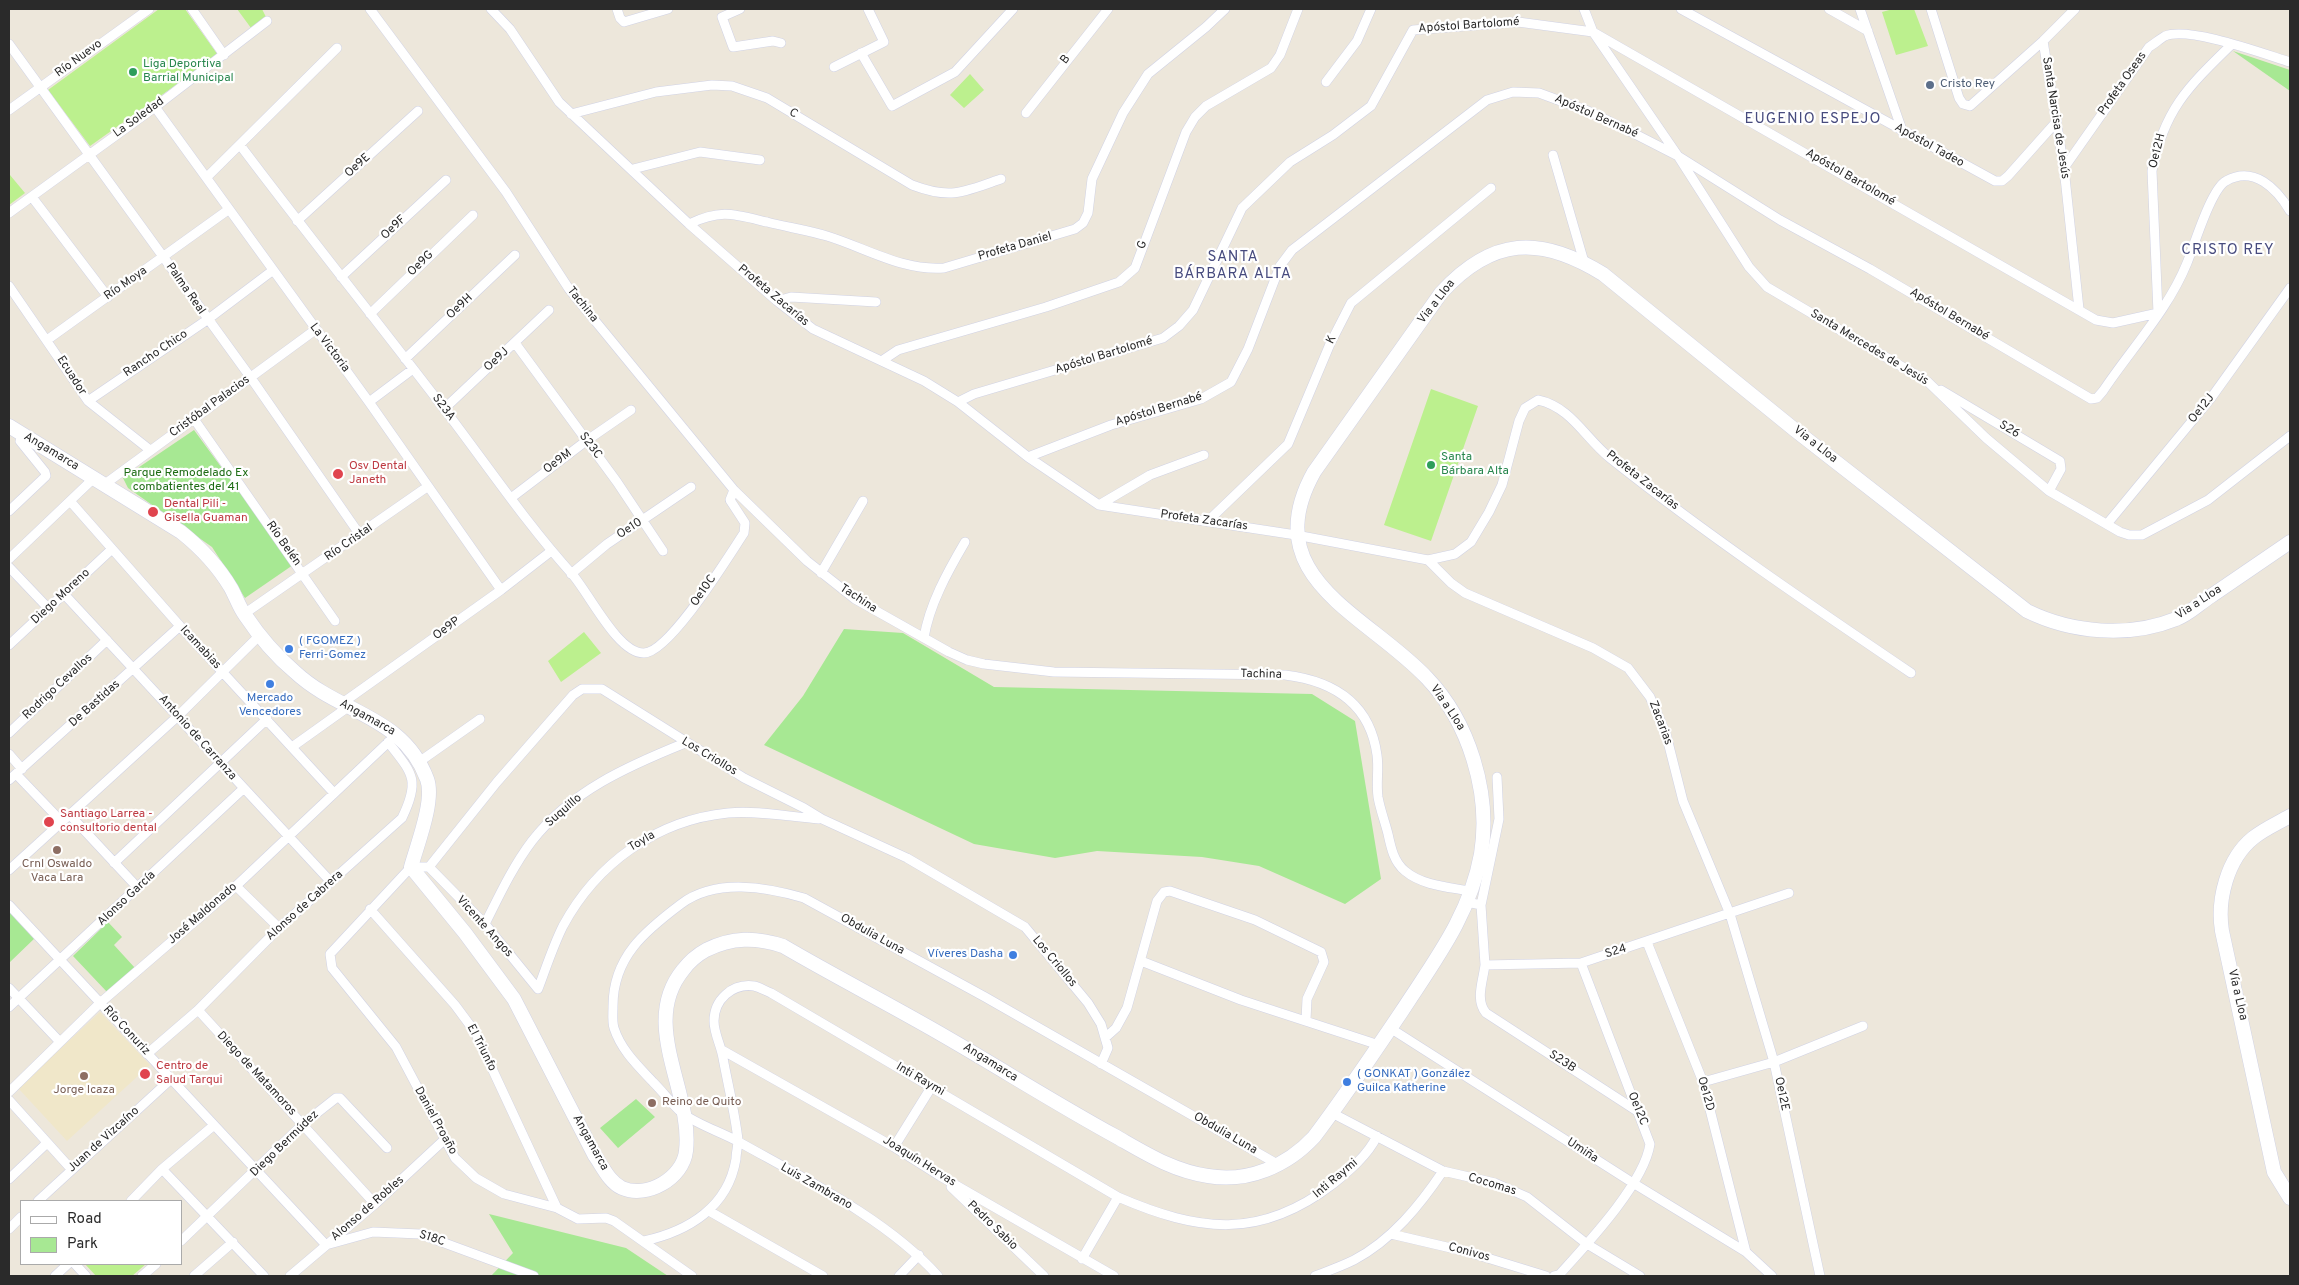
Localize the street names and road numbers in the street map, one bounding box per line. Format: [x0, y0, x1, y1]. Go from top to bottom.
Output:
street label: Apóstol Bartolomé [1418, 15, 1520, 37]
street label: Río Nuevo [53, 37, 105, 81]
street label: Profeta Oseas [2096, 49, 2150, 119]
street label: B [1058, 53, 1074, 67]
street label: Santa Narcisa de Jesús [2038, 56, 2072, 180]
street label: Apóstol Bernabé [1552, 92, 1640, 142]
street label: La Soledad [111, 95, 167, 141]
street label: C [786, 106, 800, 122]
street label: Apóstol Tadeo [1892, 121, 1966, 171]
street label: Oe12H [2147, 132, 2169, 170]
street label: Apóstol Bartolomé [1802, 146, 1898, 210]
street label: Oe9E [342, 151, 374, 181]
street label: Oe9F [378, 213, 410, 243]
street label: Profeta Daniel [977, 230, 1053, 264]
street label: G [1135, 239, 1151, 251]
street label: Oe9G [405, 248, 437, 280]
street label: Palma Real [162, 260, 208, 318]
street label: Profeta Zacarías [735, 262, 811, 330]
street label: Río Moya [102, 264, 150, 304]
street label: Via a Lloa [1415, 277, 1459, 327]
street label: Tachina [563, 284, 601, 326]
street label: Apóstol Bernabé [1907, 286, 1991, 344]
street label: Oe9H [444, 291, 476, 323]
street label: Santa Mercedes de Jesús [1807, 307, 1931, 389]
street label: La Victoria [306, 321, 352, 375]
street label: Rancho Chico [121, 327, 191, 381]
street label: K [1324, 333, 1340, 347]
street label: Apóstol Bartolomé [1053, 334, 1155, 378]
street label: Oe9J [482, 345, 512, 375]
street label: Ecuador [53, 354, 89, 398]
street label: Cristóbal Palacios [167, 373, 253, 441]
street label: Apóstol Bernabé [1114, 390, 1204, 430]
street label: Oe12J [2186, 391, 2218, 427]
street label: S23A [428, 392, 458, 424]
street label: S26 [1996, 418, 2022, 442]
street label: Via a Lloa [1790, 423, 1840, 467]
street label: Angamarca [21, 430, 81, 474]
street label: S23C [575, 430, 605, 462]
street label: Oe9M [541, 447, 575, 477]
street label: Profeta Zacarías [1603, 448, 1681, 514]
street label: Profeta Zacarías [1159, 508, 1249, 534]
street label: Oe10 [615, 516, 645, 542]
street label: Río Belén [262, 519, 304, 569]
street label: Río Cristal [322, 521, 376, 565]
street label: Diego Moreno [29, 566, 93, 628]
street label: Oe10C [688, 573, 720, 609]
street label: Tachina [837, 582, 879, 616]
street label: Via a Lloa [2173, 583, 2225, 623]
street label: Oe9P [431, 614, 463, 644]
street label: Icamabias [176, 623, 224, 673]
street label: Rodrigo Cevallos [20, 651, 96, 723]
street label: Tachina [1240, 667, 1282, 683]
street label: De Bastidas [67, 678, 123, 730]
street label: Via a Lloa [1426, 682, 1468, 734]
street label: Antonio de Carranza [155, 692, 239, 784]
street label: Angamarca [337, 697, 397, 739]
street label: Zacarias [1645, 699, 1675, 747]
street label: Los Criollos [679, 735, 739, 779]
street label: Suquillo [543, 791, 585, 831]
street label: Toyla [626, 829, 658, 855]
street label: Alonso García [95, 868, 159, 930]
street label: Alonso de Cabrera [264, 868, 346, 944]
street label: José Maldonado [166, 880, 240, 948]
street label: Vicente Angos [453, 893, 515, 961]
street label: Obdulia Luna [837, 911, 907, 959]
street label: Los Criollos [1028, 933, 1080, 991]
street label: S24 [1603, 942, 1629, 962]
street label: Vía a Lloa [2224, 968, 2250, 1022]
street label: Río Conuriz [99, 1003, 153, 1059]
street label: El Triunfo [463, 1022, 499, 1074]
street label: Diego de Matamoros [213, 1029, 299, 1119]
street label: Angamarca [960, 1041, 1020, 1085]
street label: S23B [1546, 1048, 1578, 1076]
street label: Inti Raymi [893, 1060, 947, 1100]
street label: Oe12D [1693, 1075, 1717, 1113]
street label: Oe12E [1770, 1076, 1792, 1112]
street label: Daniel Proaño [410, 1085, 460, 1157]
street label: Oe12C [1624, 1090, 1650, 1128]
street label: Juan de Vizcaíno [65, 1104, 143, 1176]
street label: Diego Bermúdez [248, 1108, 322, 1180]
street label: Obdulia Luna [1191, 1110, 1259, 1158]
street label: Angamarca [569, 1113, 611, 1173]
street label: Joaquín Hervas [880, 1134, 958, 1190]
street label: Umiña [1564, 1136, 1600, 1166]
street label: Inti Raymi [1311, 1156, 1361, 1202]
street label: Luis Zambrano [777, 1161, 855, 1213]
street label: Cocomas [1466, 1171, 1518, 1199]
street label: Alonso de Robles [329, 1173, 407, 1245]
street label: Pedro Sabio [964, 1198, 1020, 1254]
street label: S18C [417, 1228, 447, 1250]
street label: Conivos [1447, 1241, 1491, 1265]

